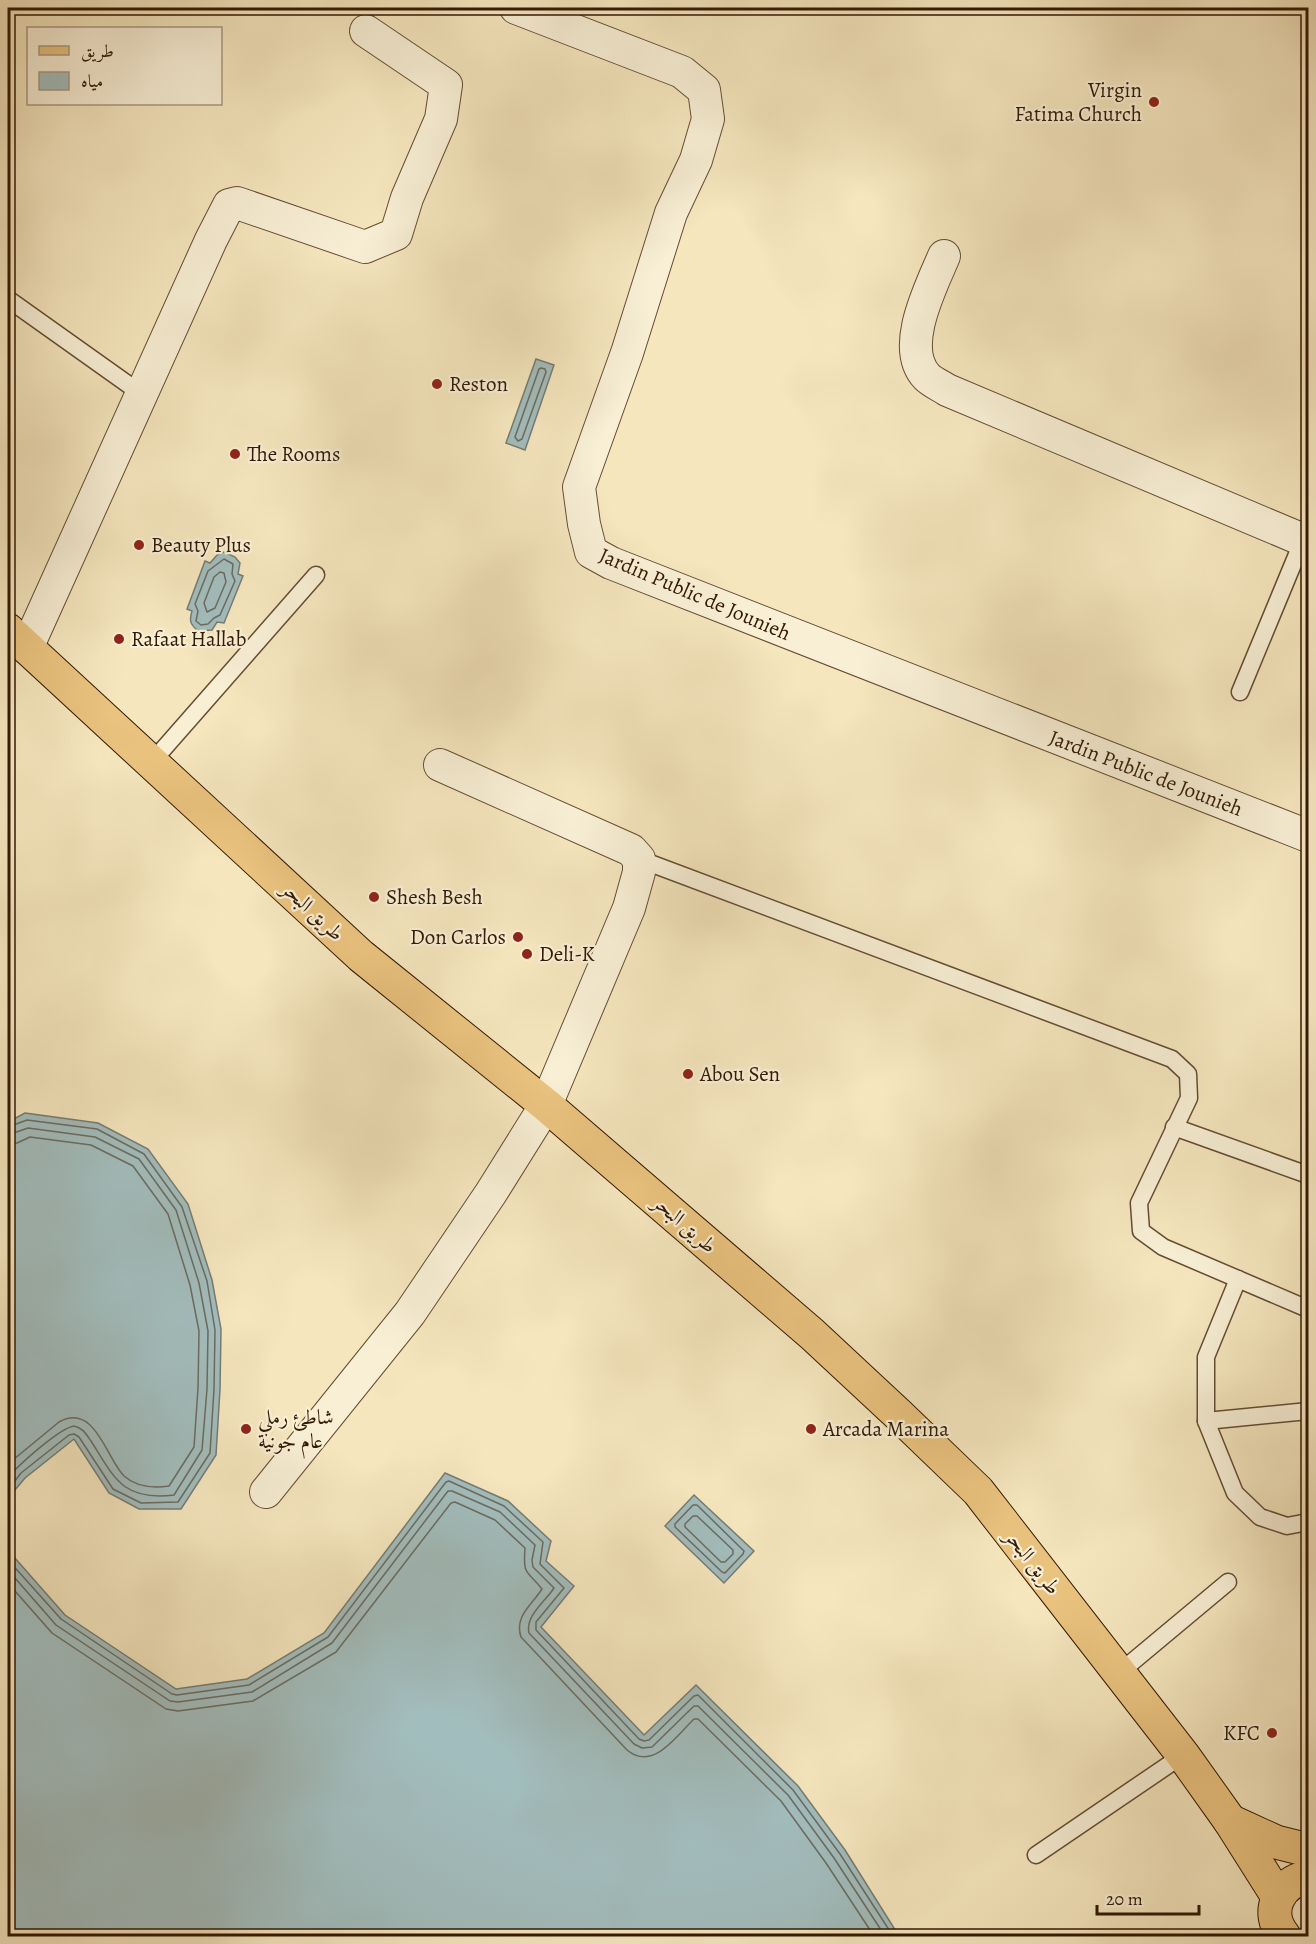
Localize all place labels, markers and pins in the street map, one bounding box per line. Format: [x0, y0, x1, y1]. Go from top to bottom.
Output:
place label: Virgin Fatima Church [1014, 76, 1142, 128]
marker: Virgin Fatima Church [1147, 95, 1161, 109]
place label: Reston [449, 370, 508, 398]
marker: Reston [430, 377, 444, 391]
place label: The Rooms [247, 440, 340, 468]
marker: The Rooms [228, 447, 242, 461]
place label: Beauty Plus [151, 531, 251, 559]
marker: Beauty Plus [132, 538, 146, 552]
place label: Rafaat Hallab [131, 625, 246, 653]
marker: Rafaat Hallab [112, 632, 126, 646]
place label: Shesh Besh [386, 883, 483, 911]
marker: Shesh Besh [367, 890, 381, 904]
place label: Don Carlos [410, 923, 506, 951]
marker: Don Carlos [511, 930, 525, 944]
place label: Deli-K [539, 940, 595, 968]
marker: Deli-K [520, 947, 534, 961]
place label: Abou Sen [699, 1060, 780, 1088]
marker: Abou Sen [681, 1067, 695, 1081]
place label: شاطئ رملي عام جونية [258, 1403, 334, 1459]
place label: Arcada Marina [822, 1415, 949, 1443]
marker: شاطئ رملي عام جونية [239, 1422, 253, 1436]
marker: Arcada Marina [804, 1422, 818, 1436]
place label: KFC [1223, 1719, 1260, 1747]
marker: KFC [1265, 1726, 1279, 1740]

